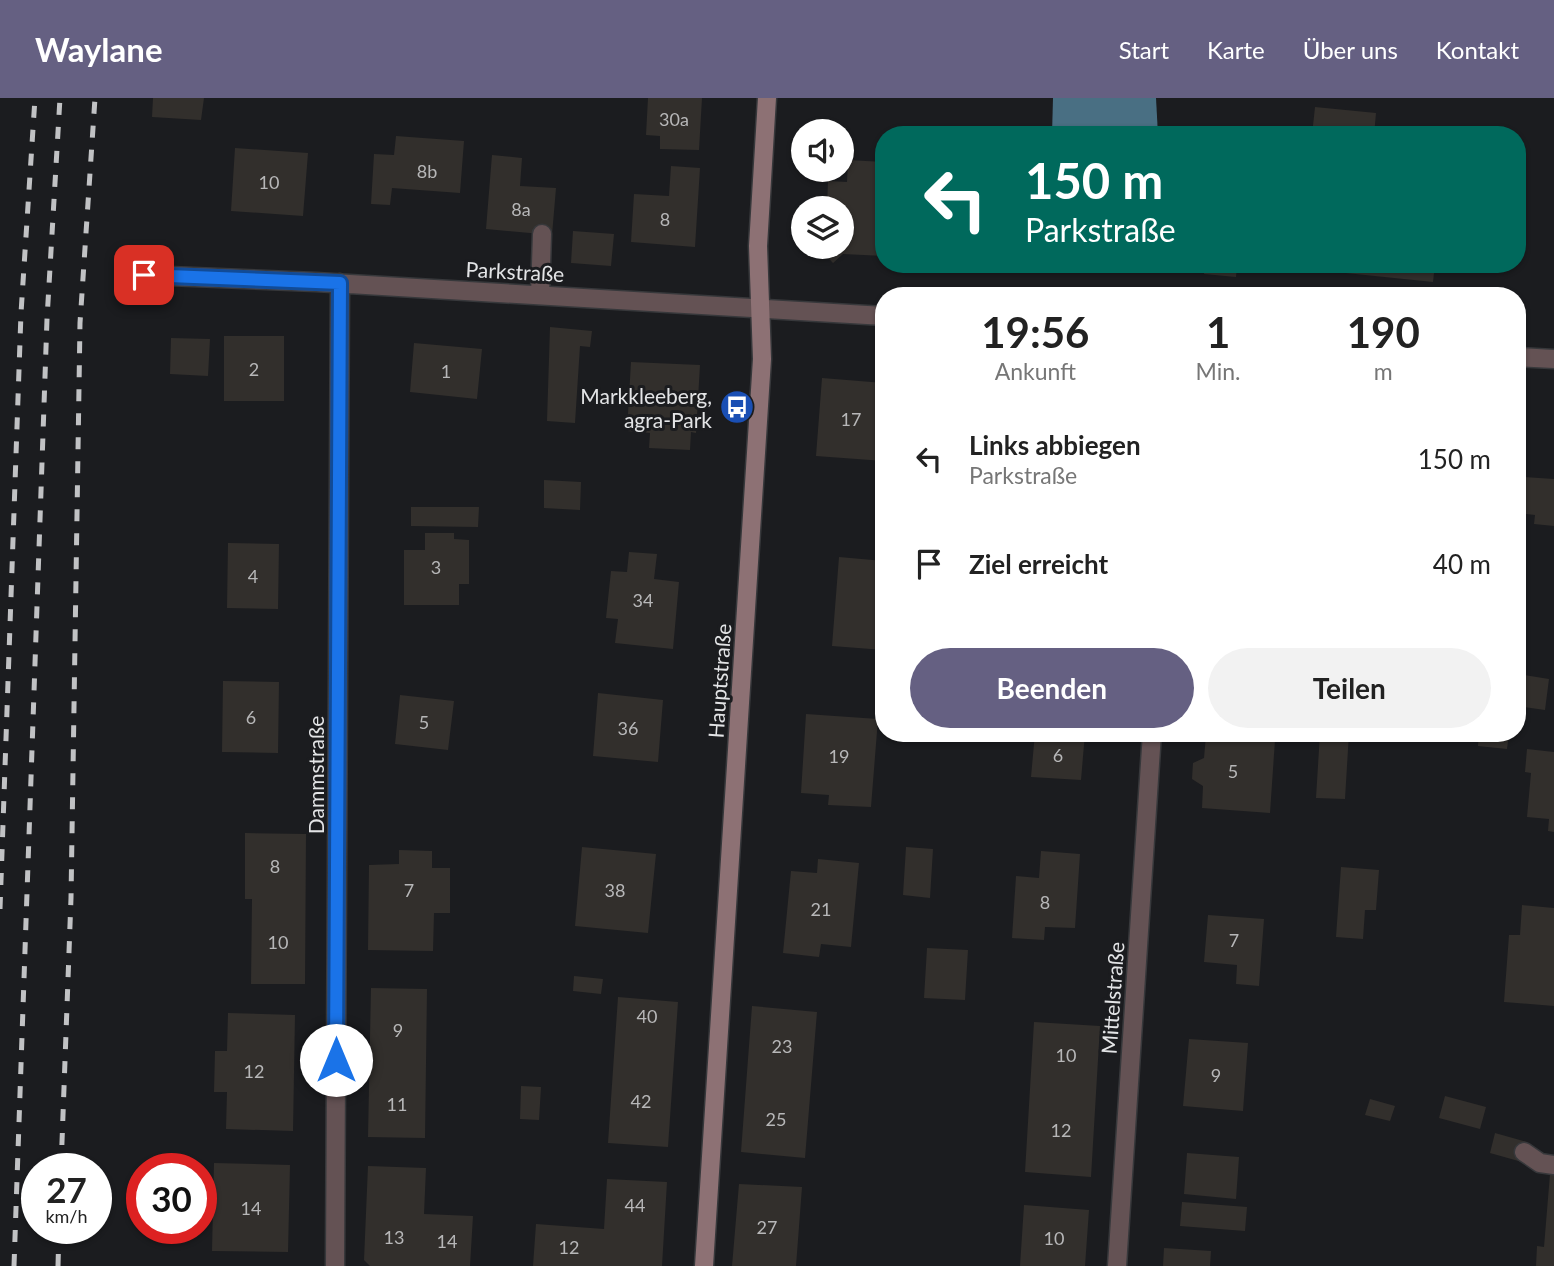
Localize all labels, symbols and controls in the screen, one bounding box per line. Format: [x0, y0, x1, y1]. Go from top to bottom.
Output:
text: Waylane [35, 29, 163, 69]
text: Start [1119, 35, 1169, 64]
text: Karte [1207, 35, 1265, 64]
text: Über uns [1303, 35, 1398, 64]
text: Kontakt [1436, 35, 1519, 64]
house number: 30a [659, 108, 689, 130]
map controls [791, 119, 854, 259]
button: sound [791, 119, 854, 182]
text: 150 m [1025, 151, 1163, 209]
icon: left [910, 154, 1001, 245]
house number: 8b [417, 160, 437, 182]
house number: 10 [259, 171, 279, 193]
button: layers [791, 196, 854, 259]
house number: 8a [511, 198, 531, 220]
house number: 8 [660, 208, 670, 230]
text: Parkstraße [1025, 210, 1176, 249]
pin [114, 245, 174, 305]
icon: arrive [125, 256, 163, 294]
street label: Parkstraße [465, 256, 565, 286]
text: 19:56 [981, 307, 1089, 357]
text: 1 [1206, 307, 1230, 357]
text: 190 [1347, 307, 1420, 357]
text: Ankunft [995, 357, 1076, 385]
text: Min. [1196, 357, 1241, 385]
text: m [1374, 357, 1393, 385]
house number: 2 [249, 358, 259, 380]
house number: 1 [441, 360, 451, 382]
place label: Markkleeberg, agra-Park [580, 383, 712, 432]
bus stop icon: Markkleeberg, agra-Park [718, 388, 756, 426]
house number: 17 [841, 408, 861, 430]
text: Links abbiegen [969, 429, 1141, 461]
icon: left [910, 440, 948, 478]
text: 150 m [1418, 443, 1491, 475]
text: Parkstraße [969, 461, 1077, 489]
icon: arrive [910, 545, 948, 583]
text: Ziel erreicht [969, 548, 1108, 580]
text: 40 m [1433, 548, 1491, 580]
house number: 3 [431, 556, 441, 578]
house number: 4 [248, 565, 258, 587]
house number: 34 [633, 589, 653, 611]
street label: Hauptstraße [703, 623, 735, 739]
button: Beenden [910, 648, 1194, 728]
button: Teilen [1208, 648, 1491, 728]
house number: 6 [246, 706, 256, 728]
house number: 5 [419, 711, 429, 733]
street label: Dammstraße [303, 716, 328, 834]
house number: 36 [618, 717, 638, 739]
house number: 6 [1053, 744, 1063, 766]
house number: 19 [829, 745, 849, 767]
house number: 5 [1228, 760, 1238, 782]
house number: 8 [270, 855, 280, 877]
house number: 7 [404, 879, 414, 901]
house number: 38 [605, 879, 625, 901]
house number: 8 [1040, 891, 1050, 913]
house number: 21 [811, 898, 831, 920]
house number: 7 [1229, 929, 1239, 951]
house number: 10 [268, 931, 288, 953]
street label: Mittelstraße [1096, 941, 1128, 1055]
house number: 40 [637, 1005, 657, 1027]
house number: 9 [393, 1019, 403, 1041]
position arrow [299, 1023, 373, 1097]
house number: 23 [772, 1035, 792, 1057]
house number: 10 [1056, 1044, 1076, 1066]
house number: 12 [244, 1060, 264, 1082]
house number: 9 [1211, 1064, 1221, 1086]
house number: 42 [631, 1090, 651, 1112]
house number: 11 [387, 1093, 407, 1115]
house number: 25 [766, 1108, 786, 1130]
house number: 12 [1051, 1119, 1071, 1141]
speed limit sign: 30 [126, 1153, 217, 1244]
text: 27 [46, 1168, 87, 1210]
house number: 44 [625, 1194, 645, 1216]
house number: 14 [241, 1197, 261, 1219]
text: km/h [45, 1205, 88, 1227]
house number: 27 [757, 1216, 777, 1238]
house number: 13 [384, 1226, 404, 1248]
house number: 10 [1044, 1227, 1064, 1249]
house number: 14 [437, 1230, 457, 1252]
house number: 12 [559, 1236, 579, 1258]

